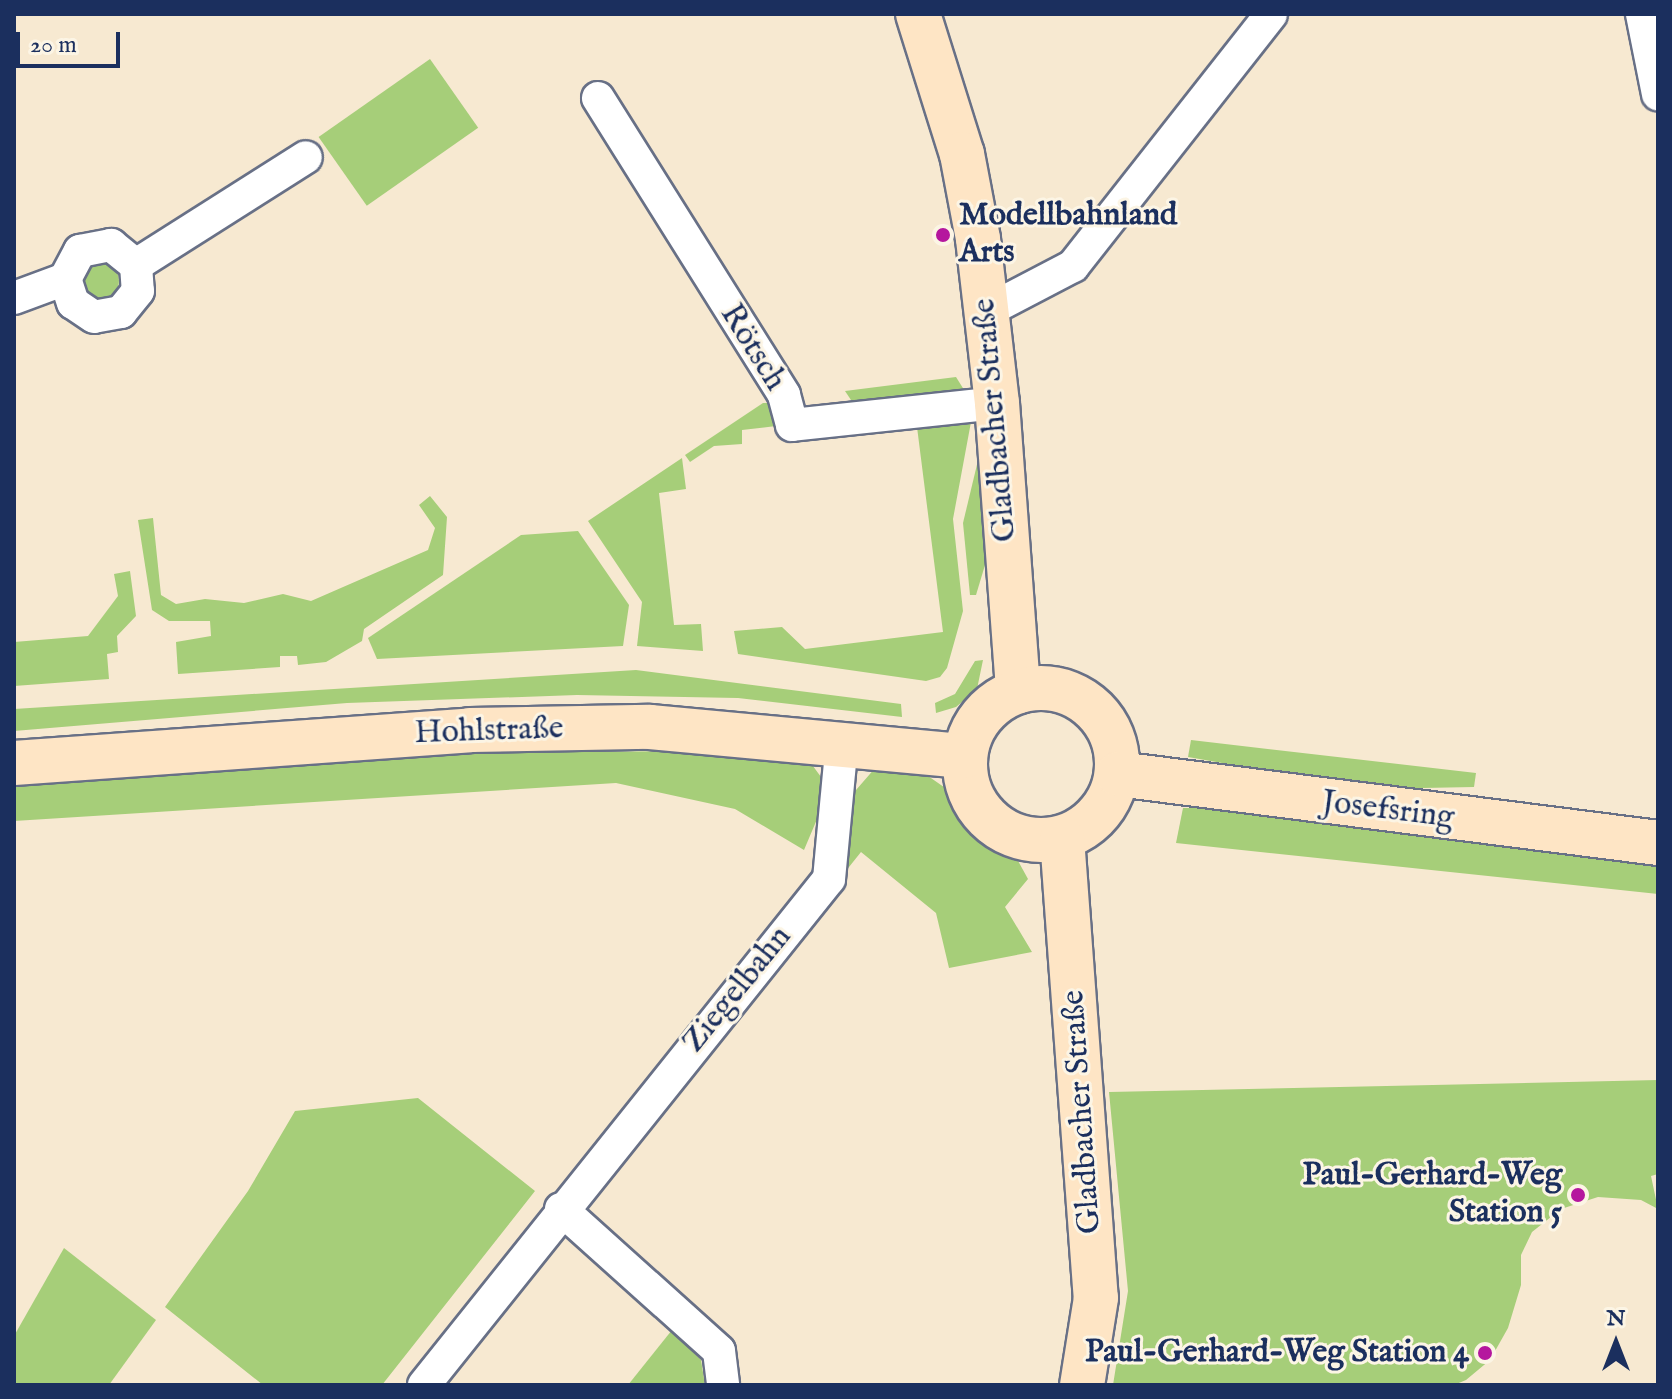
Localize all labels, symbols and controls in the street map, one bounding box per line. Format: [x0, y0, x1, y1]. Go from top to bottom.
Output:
scale bar [20, 16, 124, 66]
text: 20 m [30, 30, 77, 61]
place label: Modellbahnland Arts [959, 198, 1177, 273]
marker: Modellbahnland Arts [934, 226, 952, 244]
street label: Gladbacher Straße [966, 297, 1026, 543]
street label: Rötsch [711, 298, 793, 398]
street label: Hohlstraße [414, 710, 564, 754]
street label: Josefsring [1320, 784, 1456, 838]
street label: Ziegelbahn [675, 919, 801, 1061]
street label: Gladbacher Straße [1055, 989, 1111, 1235]
place label: Paul-Gerhard-Weg Station 5 [1302, 1158, 1562, 1233]
marker: Paul-Gerhard-Weg Station 5 [1569, 1186, 1587, 1204]
north arrow [1576, 1303, 1656, 1383]
text: N [1606, 1305, 1626, 1333]
place label: Paul-Gerhard-Weg Station 4 [1085, 1334, 1469, 1372]
marker: Paul-Gerhard-Weg Station 4 [1476, 1344, 1494, 1362]

